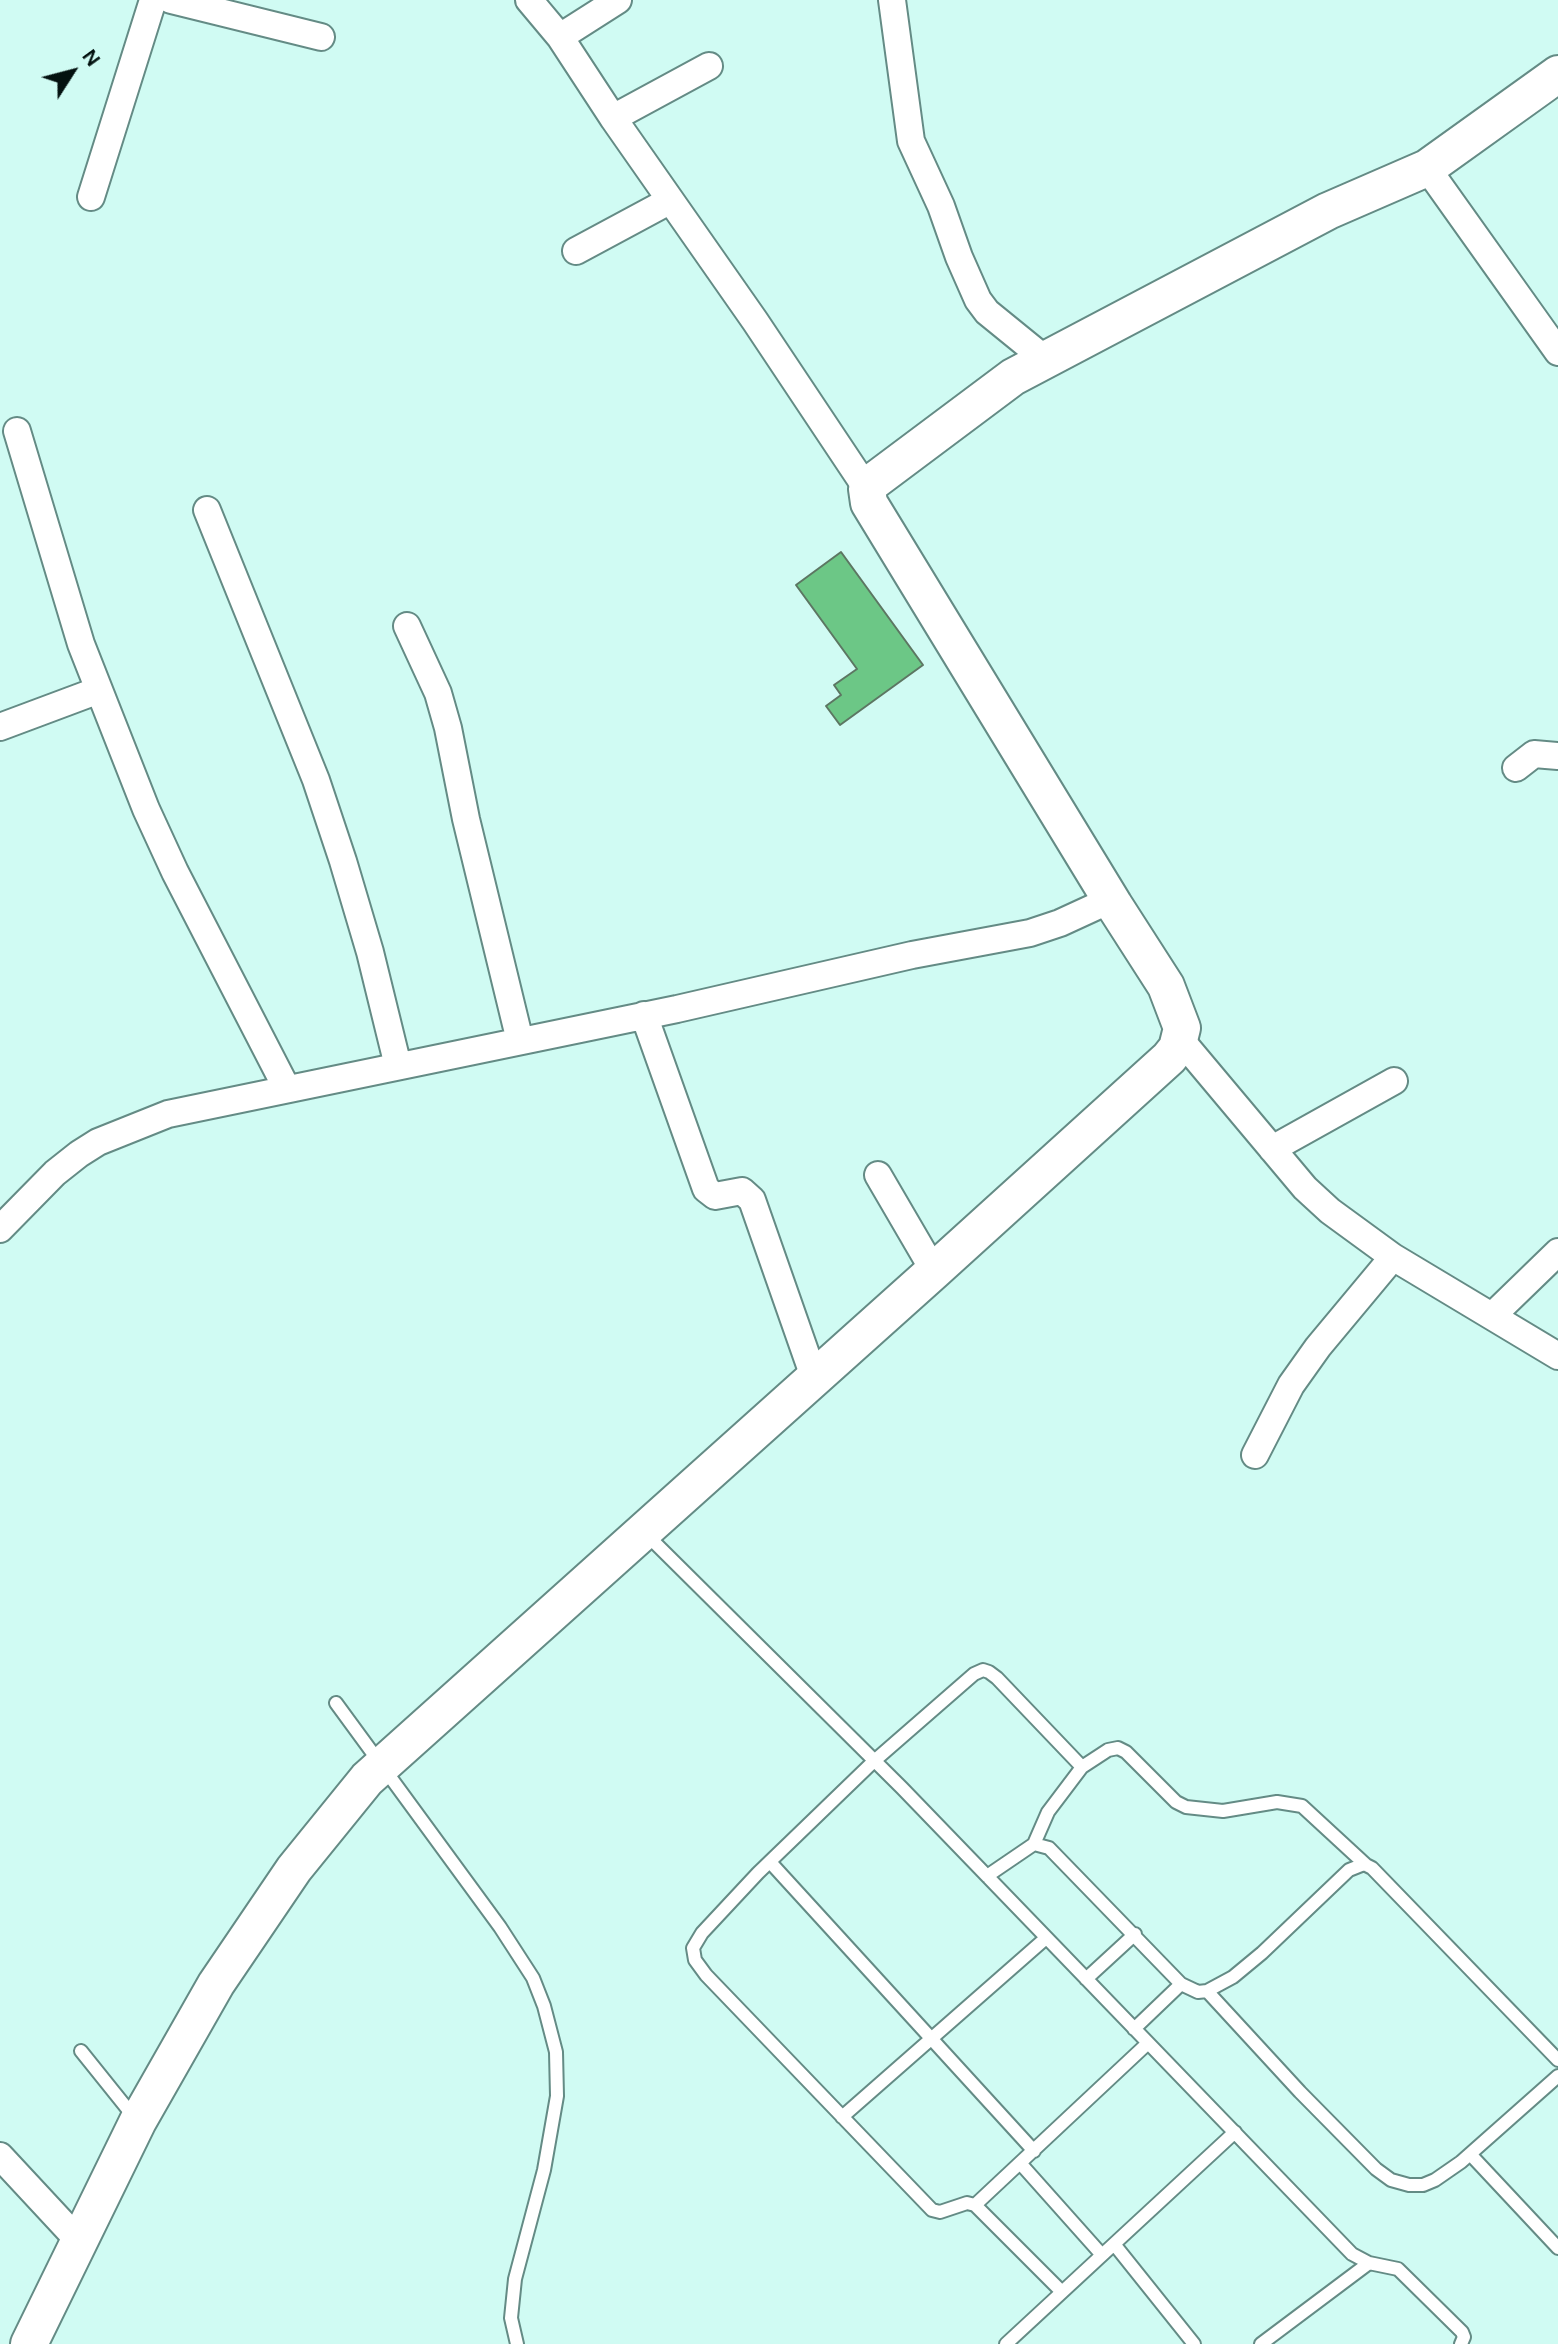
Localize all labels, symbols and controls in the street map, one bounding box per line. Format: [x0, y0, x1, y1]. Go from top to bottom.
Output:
north arrow [32, 32, 112, 112]
text: N [76, 44, 107, 72]

